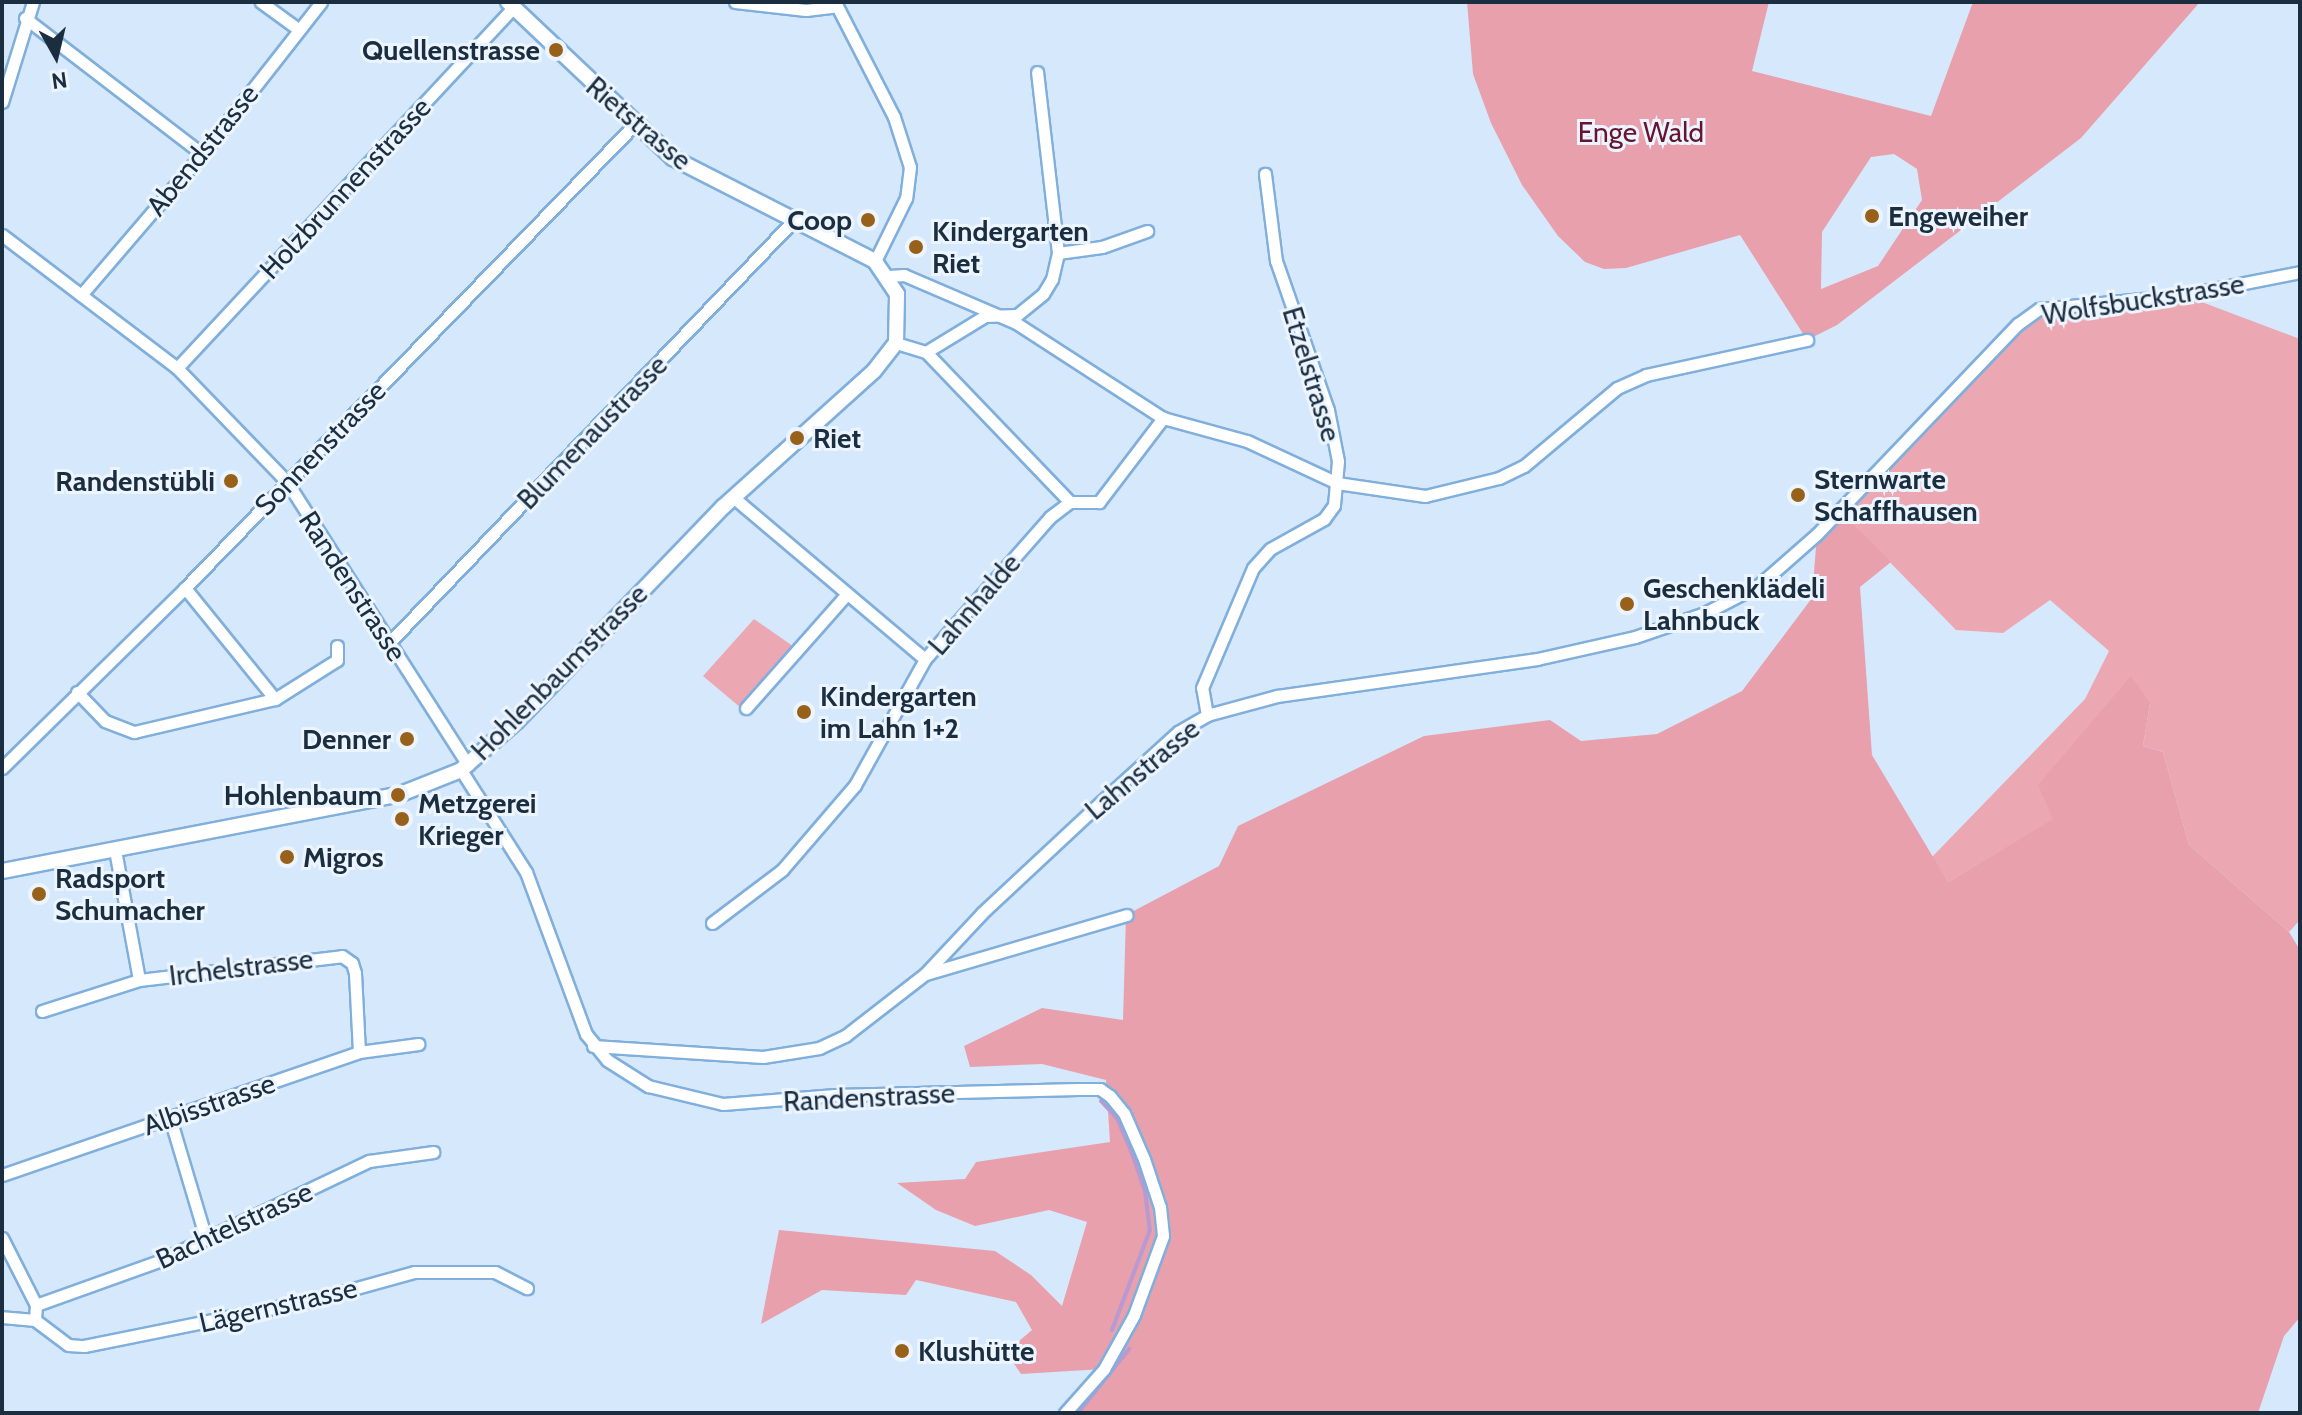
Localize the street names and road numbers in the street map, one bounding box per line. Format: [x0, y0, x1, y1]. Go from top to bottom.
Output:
street label: Rietstrasse [580, 69, 698, 177]
street label: Abendstrasse [139, 78, 265, 222]
street label: Holzbrunnenstrasse [252, 90, 438, 286]
street label: Wolfsbuckstrasse [2039, 266, 2247, 332]
street label: Etzelstrasse [1276, 303, 1348, 445]
street label: Blumenaustrasse [510, 348, 674, 516]
street label: Sonnenstrasse [248, 374, 392, 522]
street label: Randenstrasse [292, 505, 414, 667]
street label: Lahnhalde [921, 546, 1027, 662]
street label: Hohlenbaumstrasse [464, 577, 654, 767]
street label: Lahnstrasse [1078, 711, 1206, 827]
street label: Irchelstrasse [167, 941, 315, 993]
street label: Albisstrasse [139, 1066, 279, 1142]
street label: Randenstrasse [782, 1076, 956, 1118]
street label: Bachtelstrasse [150, 1174, 318, 1276]
street label: Lägernstrasse [196, 1271, 360, 1339]

